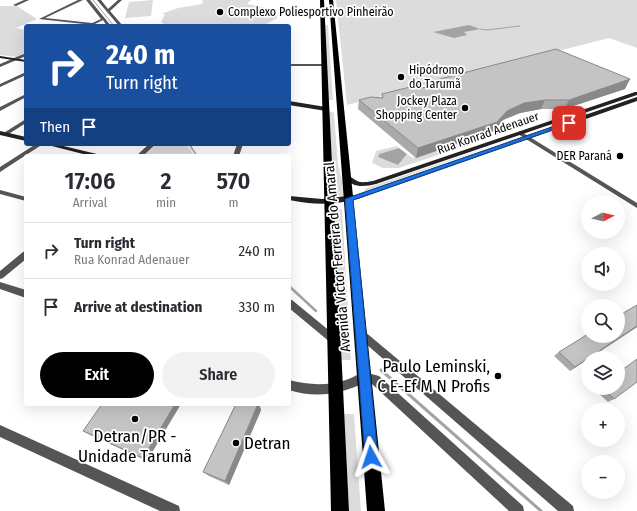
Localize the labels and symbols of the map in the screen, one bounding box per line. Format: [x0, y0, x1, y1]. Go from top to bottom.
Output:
place label: Complexo Poliesportivo Pinheirão [228, 5, 394, 19]
marker: Complexo Poliesportivo Pinheirão [215, 7, 225, 17]
place label: Hipódromo do Tarumã [409, 63, 464, 91]
marker: Hipódromo do Tarumã [396, 72, 406, 82]
place label: Jockey Plaza Shopping Center [376, 94, 458, 122]
marker: Jockey Plaza Shopping Center [460, 103, 470, 113]
pin [552, 106, 586, 140]
street label: Rua Konrad Adenauer [435, 109, 541, 157]
place label: DER Paraná [557, 149, 612, 163]
marker: DER Paraná [615, 151, 625, 161]
street label: Avenida Victor Ferreira do Amaral [321, 161, 354, 353]
north arrow [581, 195, 625, 239]
place label: Paulo Leminski, C E-Ef M N Profis [377, 356, 490, 397]
marker: Paulo Leminski, C E-Ef M N Profis [493, 371, 503, 381]
marker: Detran/PR - Unidade Tarumã [130, 414, 140, 424]
place label: Detran/PR - Unidade Tarumã [78, 426, 192, 467]
place label: Detran [244, 433, 291, 454]
position arrow [350, 436, 392, 478]
marker: Detran [231, 438, 241, 448]

